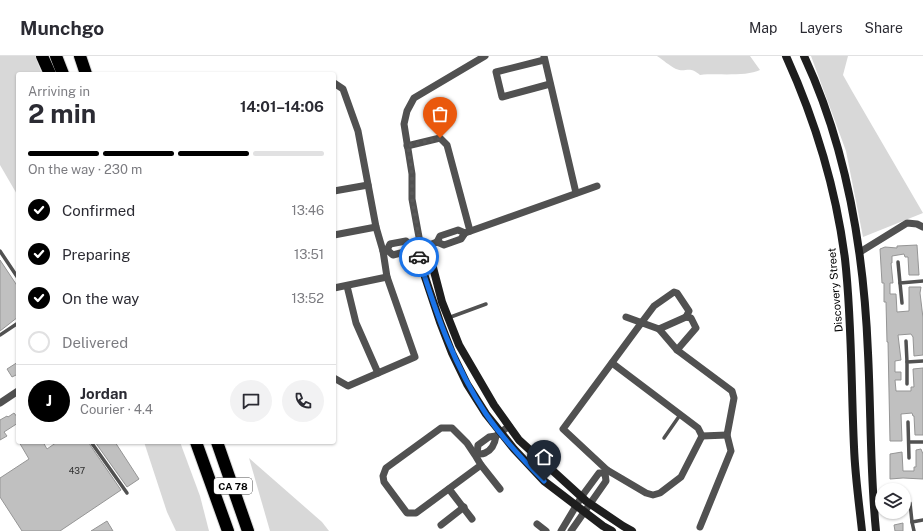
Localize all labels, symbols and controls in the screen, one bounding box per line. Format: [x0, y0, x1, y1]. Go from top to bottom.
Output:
text: Munchgo [20, 17, 104, 39]
text: Map [749, 20, 777, 36]
text: Layers [799, 20, 843, 36]
text: Share [865, 20, 903, 36]
text: Arriving in [28, 84, 90, 99]
pin [423, 97, 457, 138]
text: 2 min [28, 98, 96, 129]
text: 14:01–14:06 [240, 98, 324, 115]
icon: bag [429, 103, 451, 125]
text: On the way · 230 m [28, 162, 142, 177]
icon: check [28, 199, 50, 221]
text: Confirmed [62, 202, 135, 219]
text: 13:46 [291, 203, 324, 218]
courier [399, 237, 439, 277]
icon: check [28, 243, 50, 265]
text: Preparing [62, 246, 131, 263]
icon: car [408, 246, 430, 268]
text: 13:51 [294, 247, 324, 262]
street label: Discovery Street [825, 247, 845, 333]
icon: check [28, 287, 50, 309]
text: On the way [62, 290, 139, 307]
text: 13:52 [292, 291, 324, 306]
text: Delivered [62, 334, 128, 351]
button: chat [230, 380, 272, 422]
button: phone [282, 380, 324, 422]
text: Jordan [80, 385, 127, 402]
text: J [46, 392, 52, 409]
text: Courier · 4.4 [80, 402, 153, 417]
pin [527, 440, 561, 481]
icon: home [533, 446, 555, 468]
house number: 437 [69, 465, 85, 476]
road number: CA 78 [214, 478, 252, 494]
map controls [875, 483, 911, 519]
button: layers [875, 483, 911, 519]

